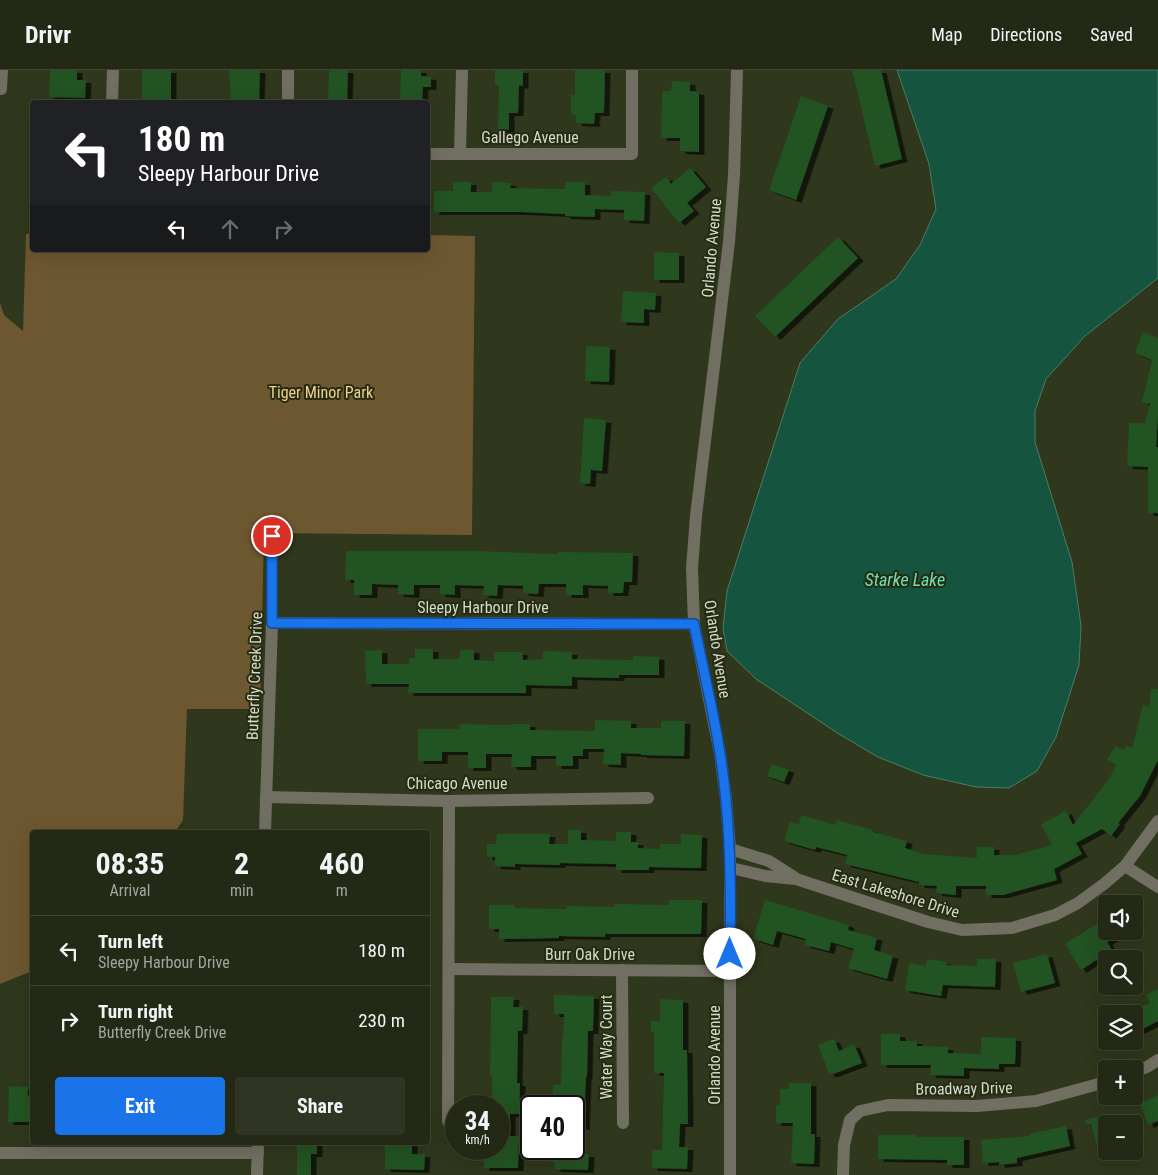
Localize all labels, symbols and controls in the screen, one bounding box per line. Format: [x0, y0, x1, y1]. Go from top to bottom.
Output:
text: Drivr [25, 21, 71, 49]
text: Map [931, 24, 962, 45]
text: Directions [990, 24, 1062, 45]
text: Saved [1090, 24, 1133, 45]
text: 180 m [138, 119, 225, 160]
icon: left [55, 120, 120, 185]
street label: Gallego Avenue [481, 128, 579, 147]
text: Sleepy Harbour Drive [138, 161, 319, 186]
street label: Orlando Avenue [698, 198, 725, 298]
icon: left [163, 215, 191, 243]
icon: ahead [216, 215, 244, 243]
icon: right [269, 215, 297, 243]
park label: Tiger Minor Park [269, 383, 374, 402]
pin [251, 515, 293, 557]
icon: arrive [258, 522, 286, 550]
water label: Starke Lake [865, 569, 945, 590]
street label: Sleepy Harbour Drive [417, 598, 549, 617]
street label: Orlando Avenue [700, 599, 735, 700]
street label: Butterfly Creek Drive [243, 612, 266, 740]
street label: Chicago Avenue [406, 774, 508, 793]
text: 08:35 [96, 846, 164, 881]
text: 2 [234, 846, 249, 881]
text: 460 [319, 846, 364, 881]
street label: East Lakeshore Drive [830, 865, 962, 922]
text: Arrival [110, 881, 150, 900]
text: min [230, 881, 253, 900]
text: m [336, 881, 348, 900]
map controls [1098, 895, 1143, 1160]
button: sound [1098, 895, 1143, 940]
position arrow [703, 927, 755, 979]
text: Turn left [98, 930, 163, 953]
icon: left [55, 937, 83, 965]
text: 180 m [358, 939, 405, 962]
street label: Burr Oak Drive [545, 945, 635, 964]
button: search [1098, 950, 1143, 995]
text: Sleepy Harbour Drive [98, 953, 230, 972]
street label: Water Way Court [597, 994, 616, 1100]
text: Turn right [98, 1000, 173, 1023]
street label: Orlando Avenue [705, 1005, 724, 1105]
button: layers [1098, 1005, 1143, 1050]
icon: right [55, 1007, 83, 1035]
text: 230 m [358, 1009, 405, 1032]
text: Butterfly Creek Drive [98, 1023, 226, 1042]
button: + [1098, 1060, 1143, 1105]
button: Exit [55, 1077, 225, 1135]
button: Share [235, 1077, 405, 1135]
street label: Broadway Drive [915, 1078, 1013, 1099]
speed limit sign: 40 [520, 1095, 585, 1160]
text: 34 [465, 1107, 490, 1136]
button: − [1098, 1115, 1143, 1160]
text: km/h [465, 1133, 490, 1147]

